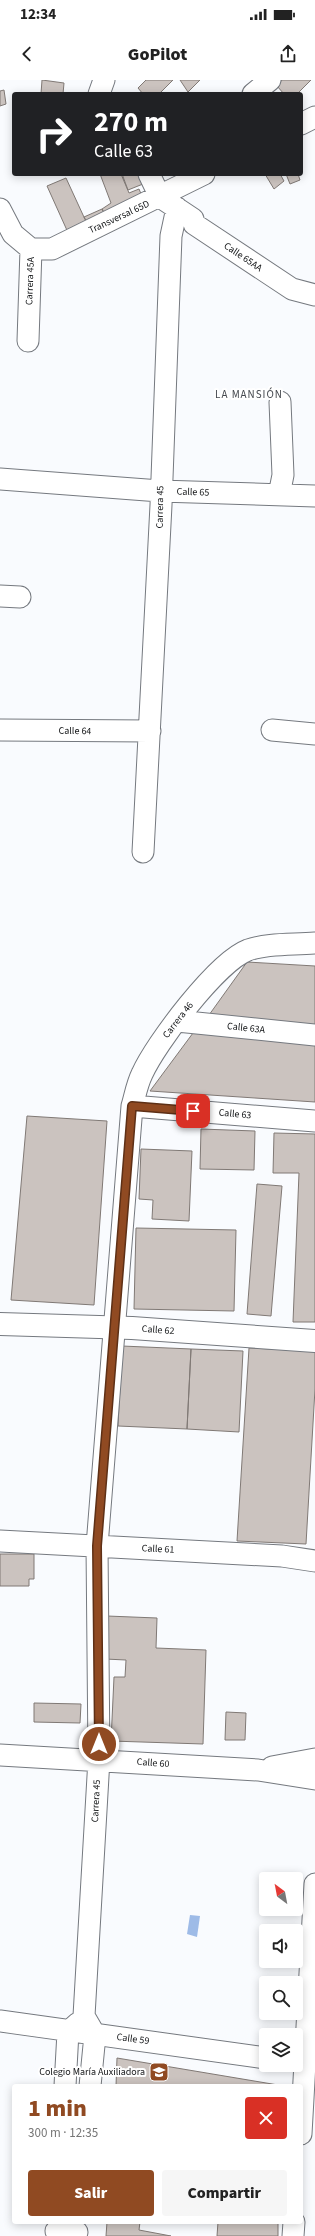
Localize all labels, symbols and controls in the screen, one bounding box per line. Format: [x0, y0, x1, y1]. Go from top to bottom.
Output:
text: 12:34 [20, 4, 56, 25]
text: GoPilot [128, 42, 187, 67]
icon: back [16, 43, 38, 65]
icon: share [277, 43, 299, 65]
text: 270 m [94, 102, 168, 142]
icon: right [28, 108, 80, 160]
text: Calle 63 [94, 139, 153, 164]
street label: Transversal 65D [86, 197, 152, 237]
street label: Calle 65AA [221, 239, 265, 275]
street label: Carrera 45A [22, 256, 38, 305]
district label: LA MANSIÓN [215, 387, 283, 402]
street label: Calle 65 [176, 484, 210, 500]
street label: Carrera 45 [153, 485, 167, 529]
street label: Calle 64 [59, 724, 92, 738]
street label: Carrera 46 [159, 999, 197, 1041]
street label: Calle 63A [226, 1019, 266, 1037]
pin [176, 1094, 210, 1128]
icon: arrive [182, 1100, 204, 1122]
street label: Calle 63 [218, 1106, 252, 1122]
street label: Calle 62 [141, 1322, 175, 1338]
street label: Calle 61 [141, 1541, 175, 1557]
position arrow [78, 1723, 120, 1765]
street label: Calle 60 [136, 1755, 170, 1771]
street label: Carrera 45 [88, 1779, 104, 1823]
north arrow [259, 1872, 303, 1916]
map controls [259, 1872, 303, 2072]
button: sound [259, 1924, 303, 1968]
button: search [259, 1976, 303, 2020]
button: layers [259, 2028, 303, 2072]
street label: Calle 59 [116, 2030, 150, 2048]
school or university icon: Colegio María Auxiliadora [148, 2061, 170, 2083]
place label: Colegio María Auxiliadora [39, 2065, 145, 2079]
text: 1 min [28, 2091, 87, 2126]
button: close [245, 2097, 287, 2139]
text: 300 m · 12:35 [28, 2124, 98, 2142]
button: Salir [28, 2170, 154, 2216]
button: Compartir [162, 2170, 287, 2216]

